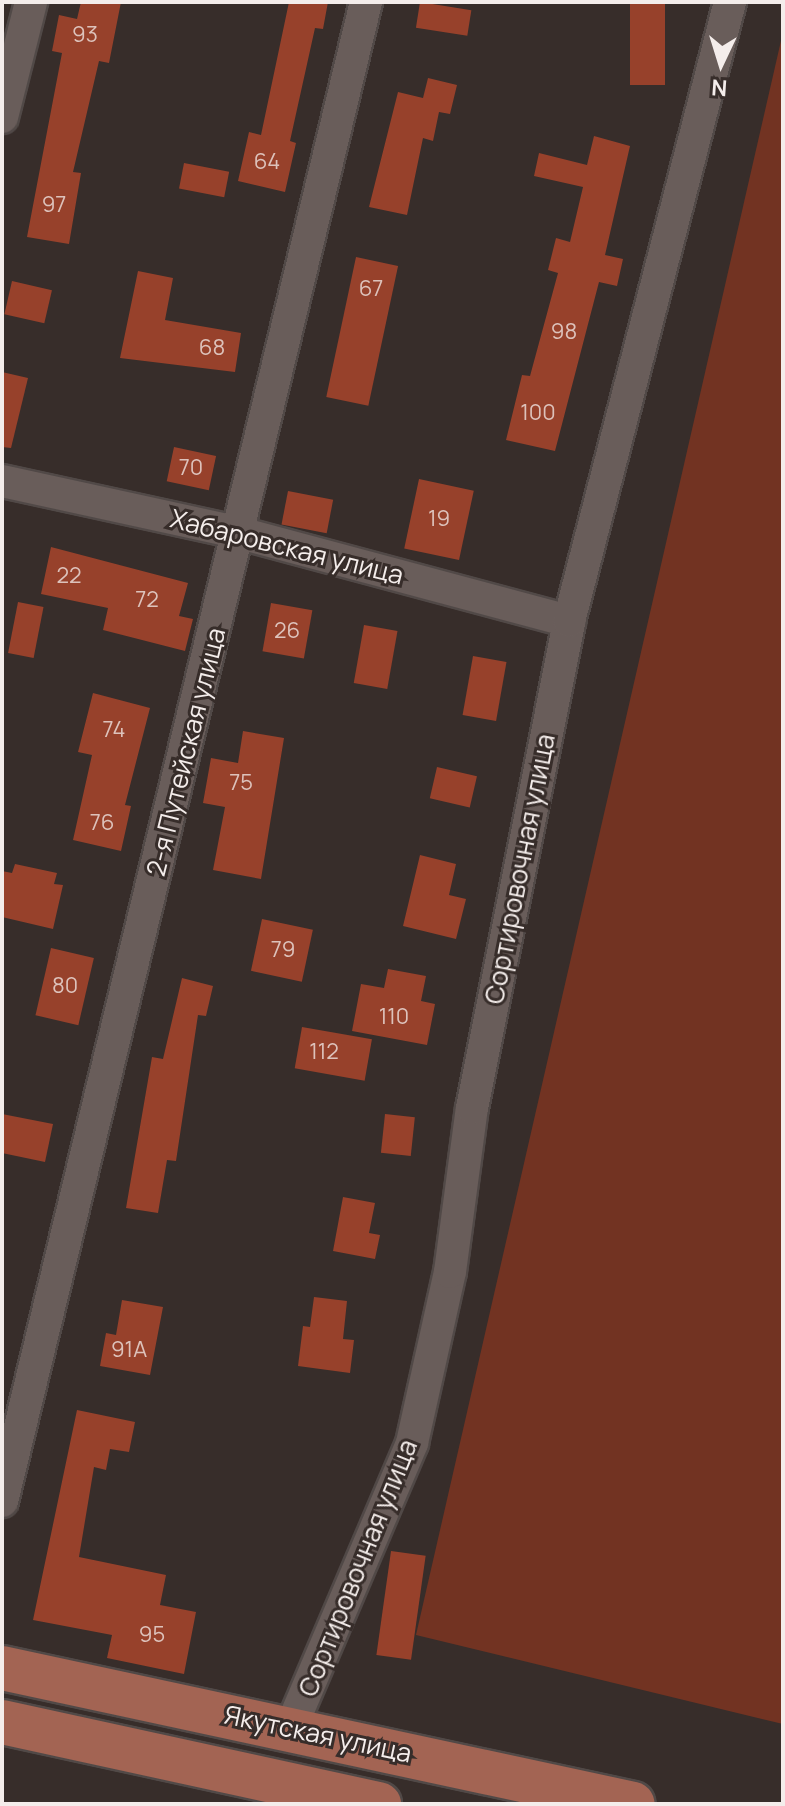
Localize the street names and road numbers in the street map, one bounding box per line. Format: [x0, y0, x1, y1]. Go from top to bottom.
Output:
street label: Хабаровская улица [167, 503, 407, 591]
street label: 2-я Путейская улица [140, 625, 232, 879]
street label: Сортировочная улица [479, 731, 561, 1007]
street label: Сортировочная улица [292, 1435, 424, 1701]
street label: Якутская улица [222, 1699, 414, 1769]

